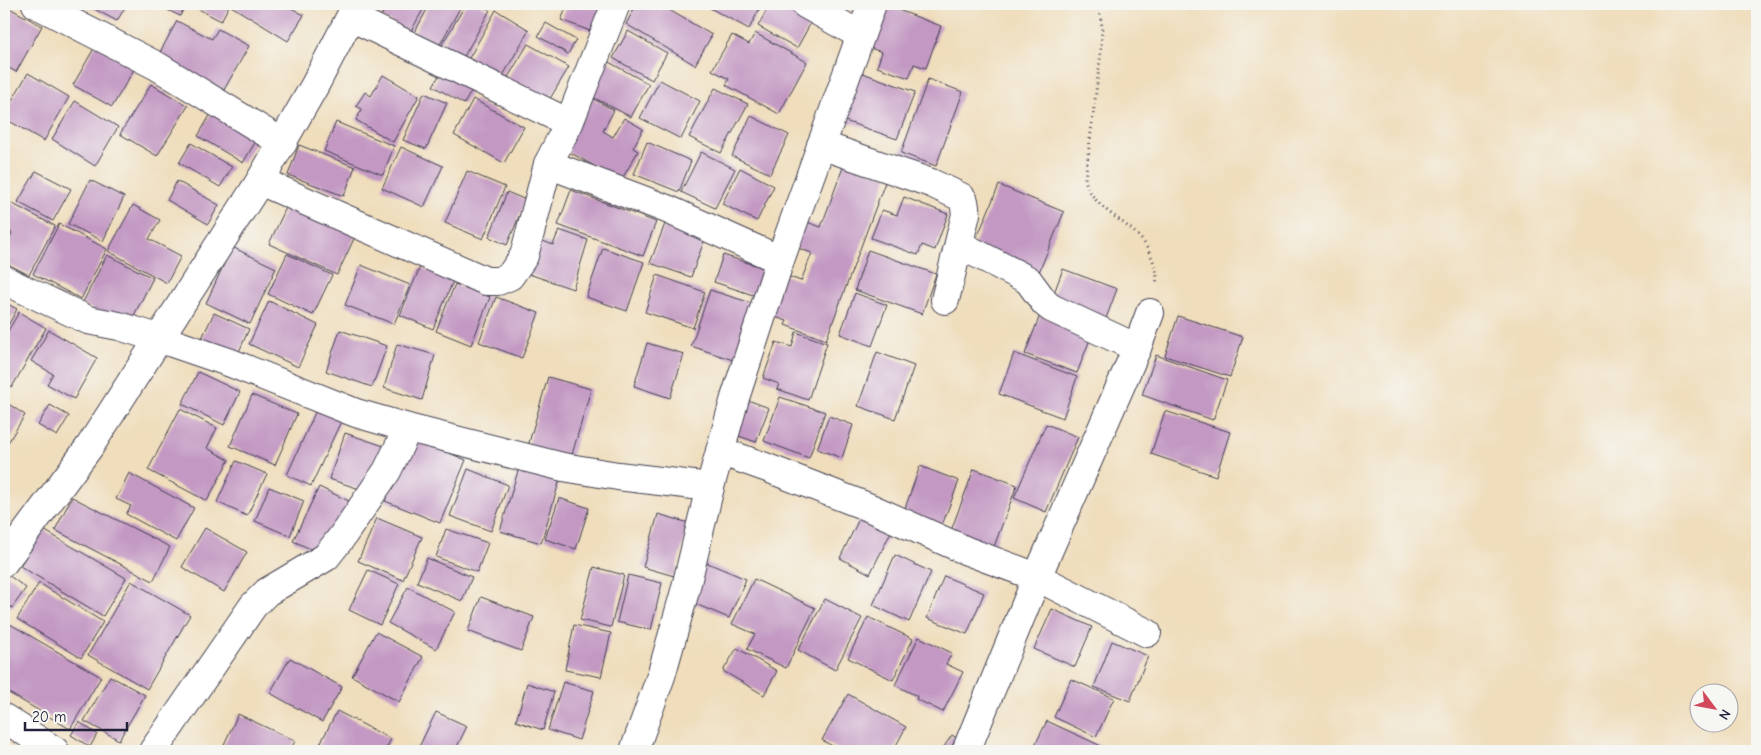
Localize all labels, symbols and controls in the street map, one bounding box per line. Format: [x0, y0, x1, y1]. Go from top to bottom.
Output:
north arrow [1688, 682, 1738, 732]
scale bar [25, 700, 128, 732]
text: N [1715, 706, 1734, 723]
text: 20 m [32, 708, 66, 726]

